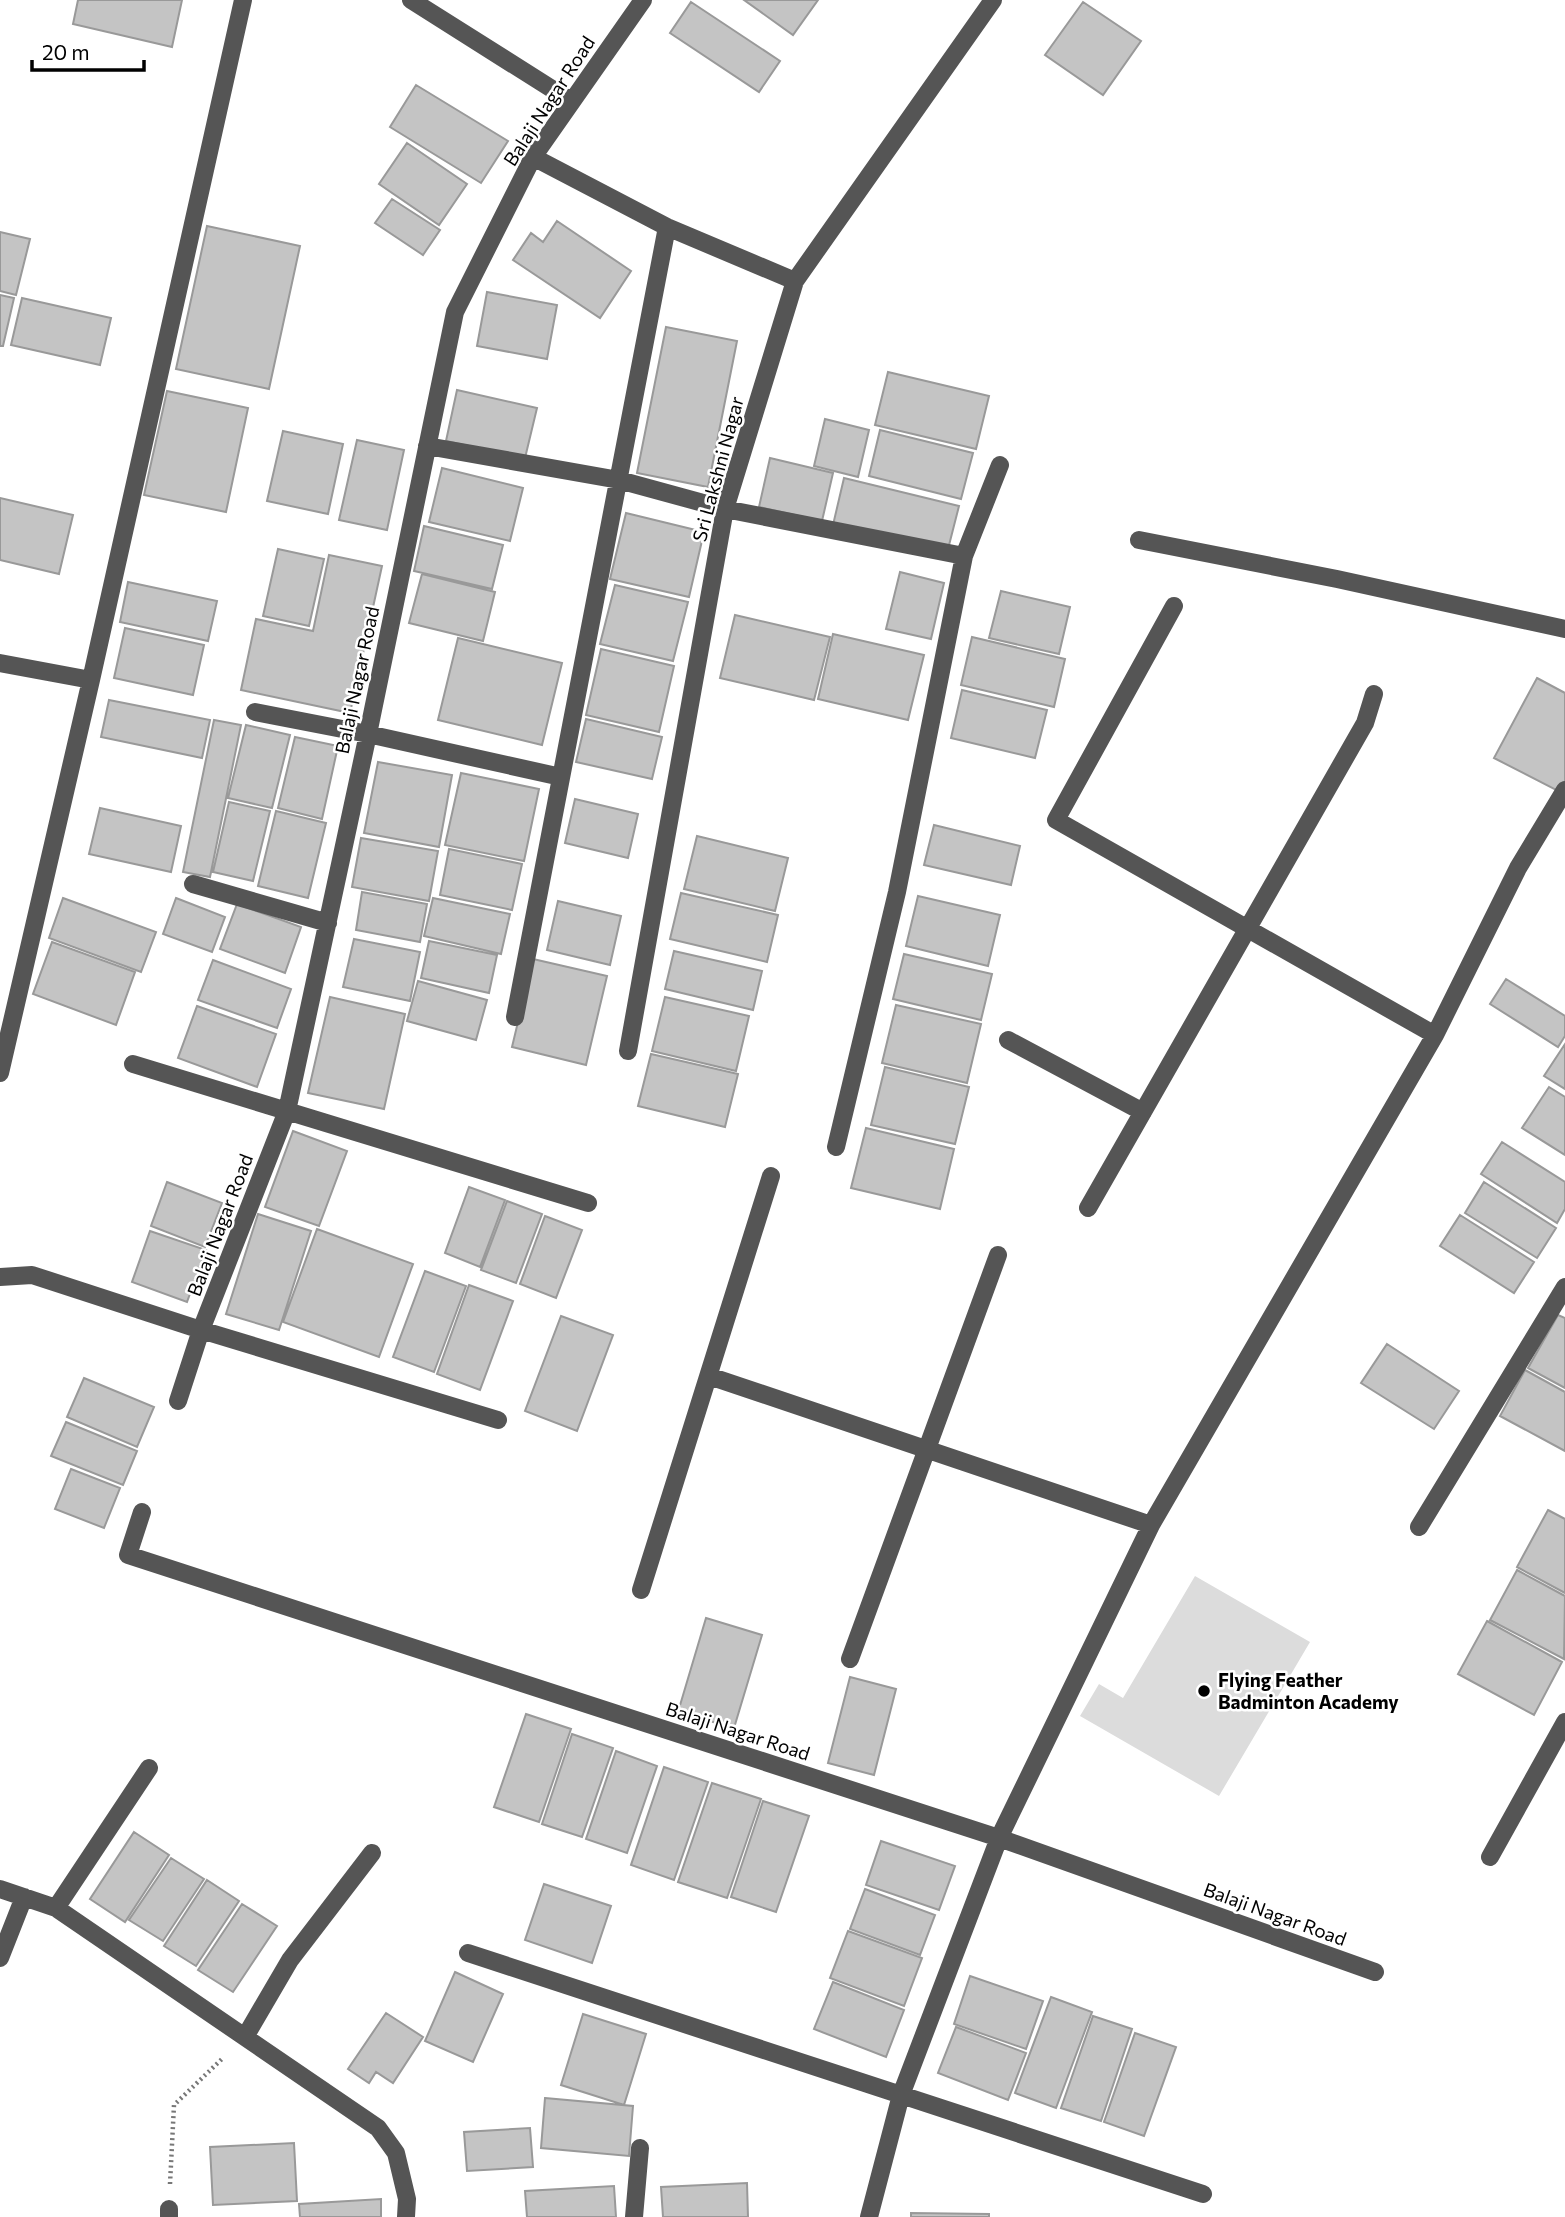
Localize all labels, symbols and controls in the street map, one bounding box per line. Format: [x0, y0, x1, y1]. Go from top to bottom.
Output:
scale bar [32, 28, 144, 72]
street label: Balaji Nagar Road [498, 31, 599, 170]
text: 20 m [42, 39, 90, 64]
street label: Sri Lakshni Nagar [687, 393, 748, 544]
street label: Balaji Nagar Road [330, 604, 383, 756]
street label: Balaji Nagar Road [182, 1151, 257, 1299]
place label: Flying Feather Badminton Academy [1218, 1668, 1399, 1713]
marker: Flying Feather Badminton Academy [1196, 1683, 1212, 1699]
street label: Balaji Nagar Road [663, 1696, 813, 1765]
street label: Balaji Nagar Road [1201, 1877, 1350, 1950]

